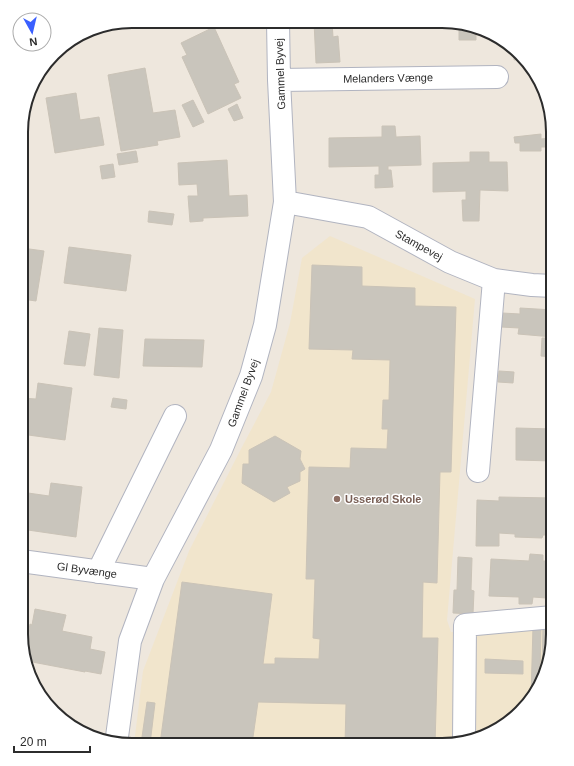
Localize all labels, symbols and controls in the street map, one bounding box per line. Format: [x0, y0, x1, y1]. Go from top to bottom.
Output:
north arrow [12, 12, 52, 52]
text: N [29, 35, 38, 48]
street label: Gammel Byvej [273, 38, 287, 110]
street label: Melanders Vænge [343, 71, 433, 85]
street label: Stampevej [393, 227, 445, 263]
street label: Gammel Byvej [225, 357, 261, 429]
place label: Usserød Skole [345, 493, 421, 505]
marker: Usserød Skole [332, 494, 342, 504]
street label: Gl Byvænge [56, 560, 118, 580]
scale bar [14, 728, 90, 754]
text: 20 m [20, 735, 47, 749]

